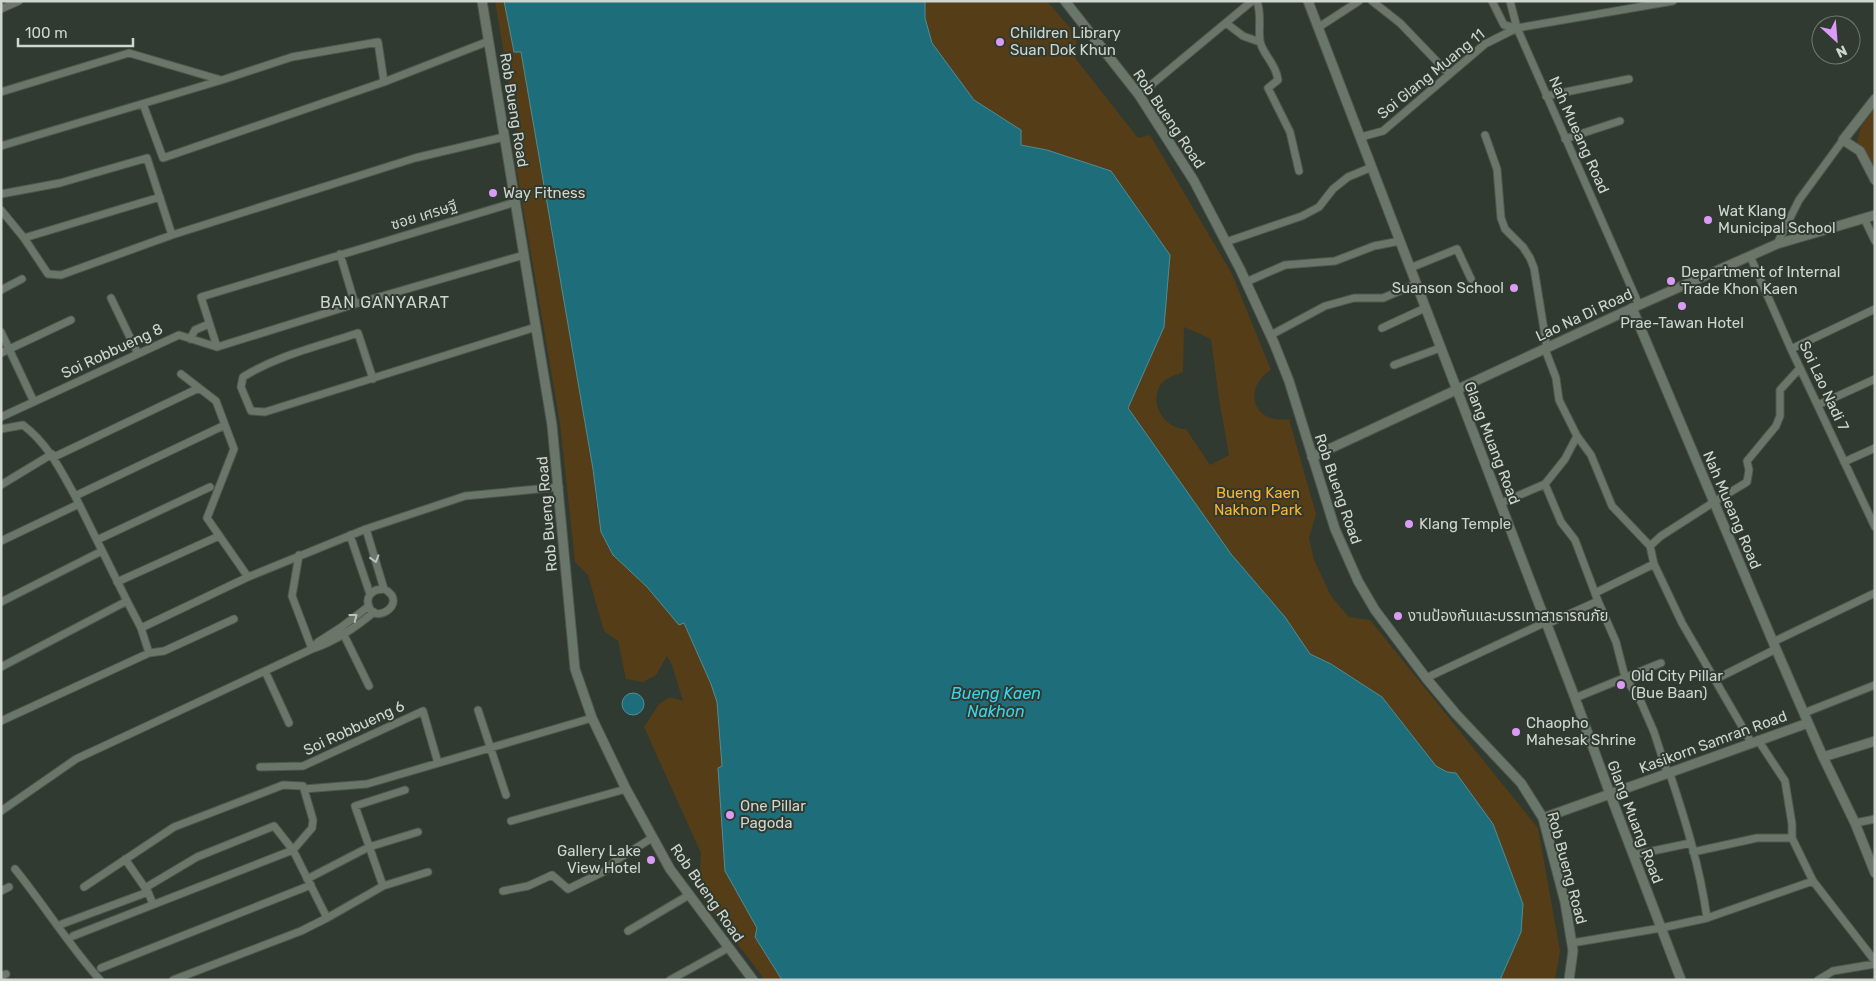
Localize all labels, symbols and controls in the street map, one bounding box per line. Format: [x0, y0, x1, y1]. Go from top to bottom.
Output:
scale bar [18, 15, 132, 47]
north arrow [1811, 15, 1861, 65]
text: 100 m [25, 24, 67, 42]
place label: Children Library Suan Dok Khun [1010, 24, 1121, 59]
street label: Soi Glang Muang 11 [1374, 25, 1488, 123]
marker: Children Library Suan Dok Khun [994, 36, 1006, 48]
text: N [1833, 41, 1850, 61]
street label: Rob Bueng Road [496, 51, 532, 169]
street label: Rob Bueng Road [1129, 66, 1209, 172]
street label: Nah Mueang Road [1545, 74, 1613, 196]
place label: Way Fitness [503, 184, 586, 202]
marker: Way Fitness [487, 187, 499, 199]
street label: ซอย เศรษฐี [389, 196, 459, 234]
place label: Wat Klang Municipal School [1718, 202, 1836, 237]
marker: Wat Klang Municipal School [1702, 214, 1714, 226]
place label: Department of Internal Trade Khon Kaen [1681, 263, 1840, 298]
marker: Department of Internal Trade Khon Kaen [1665, 275, 1677, 287]
place label: Suanson School [1392, 279, 1504, 297]
marker: Suanson School [1508, 282, 1520, 294]
street label: Lao Na Di Road [1533, 285, 1635, 345]
district label: BAN GANYARAT [320, 293, 450, 312]
marker: Prae-Tawan Hotel [1676, 300, 1688, 312]
place label: Prae-Tawan Hotel [1620, 314, 1744, 332]
street label: Soi Robbueng 8 [58, 320, 166, 382]
street label: Soi Lao Nadi 7 [1795, 338, 1853, 434]
street label: Glang Muang Road [1460, 379, 1524, 507]
street label: Rob Bueng Road [1311, 431, 1365, 547]
street label: Nah Mueang Road [1699, 448, 1765, 572]
street label: Rob Bueng Road [533, 456, 561, 572]
park label: Bueng Kaen Nakhon Park [1214, 484, 1302, 519]
place label: Klang Temple [1419, 515, 1511, 533]
marker: Klang Temple [1403, 518, 1415, 530]
one-way arrow [369, 554, 379, 563]
place label: งานป้องกันและบรรเทาสาธารณภัย [1408, 607, 1608, 625]
marker: งานป้องกันและบรรเทาสาธารณภัย [1392, 610, 1404, 622]
one-way arrow [348, 615, 357, 623]
place label: Old City Pillar (Bue Baan) [1631, 667, 1723, 702]
marker: Old City Pillar (Bue Baan) [1615, 679, 1627, 691]
water label: Bueng Kaen Nakhon [951, 684, 1041, 721]
street label: Soi Robbueng 6 [301, 697, 407, 759]
street label: Kasikorn Samran Road [1637, 707, 1789, 777]
place label: Chaopho Mahesak Shrine [1526, 714, 1636, 749]
marker: Chaopho Mahesak Shrine [1510, 726, 1522, 738]
street label: Glang Muang Road [1603, 758, 1667, 886]
place label: One Pillar Pagoda [740, 797, 806, 832]
marker: One Pillar Pagoda [724, 809, 736, 821]
street label: Rob Bueng Road [1543, 810, 1591, 926]
street label: Rob Bueng Road [666, 840, 748, 946]
place label: Gallery Lake View Hotel [557, 842, 641, 877]
marker: Gallery Lake View Hotel [645, 854, 657, 866]

